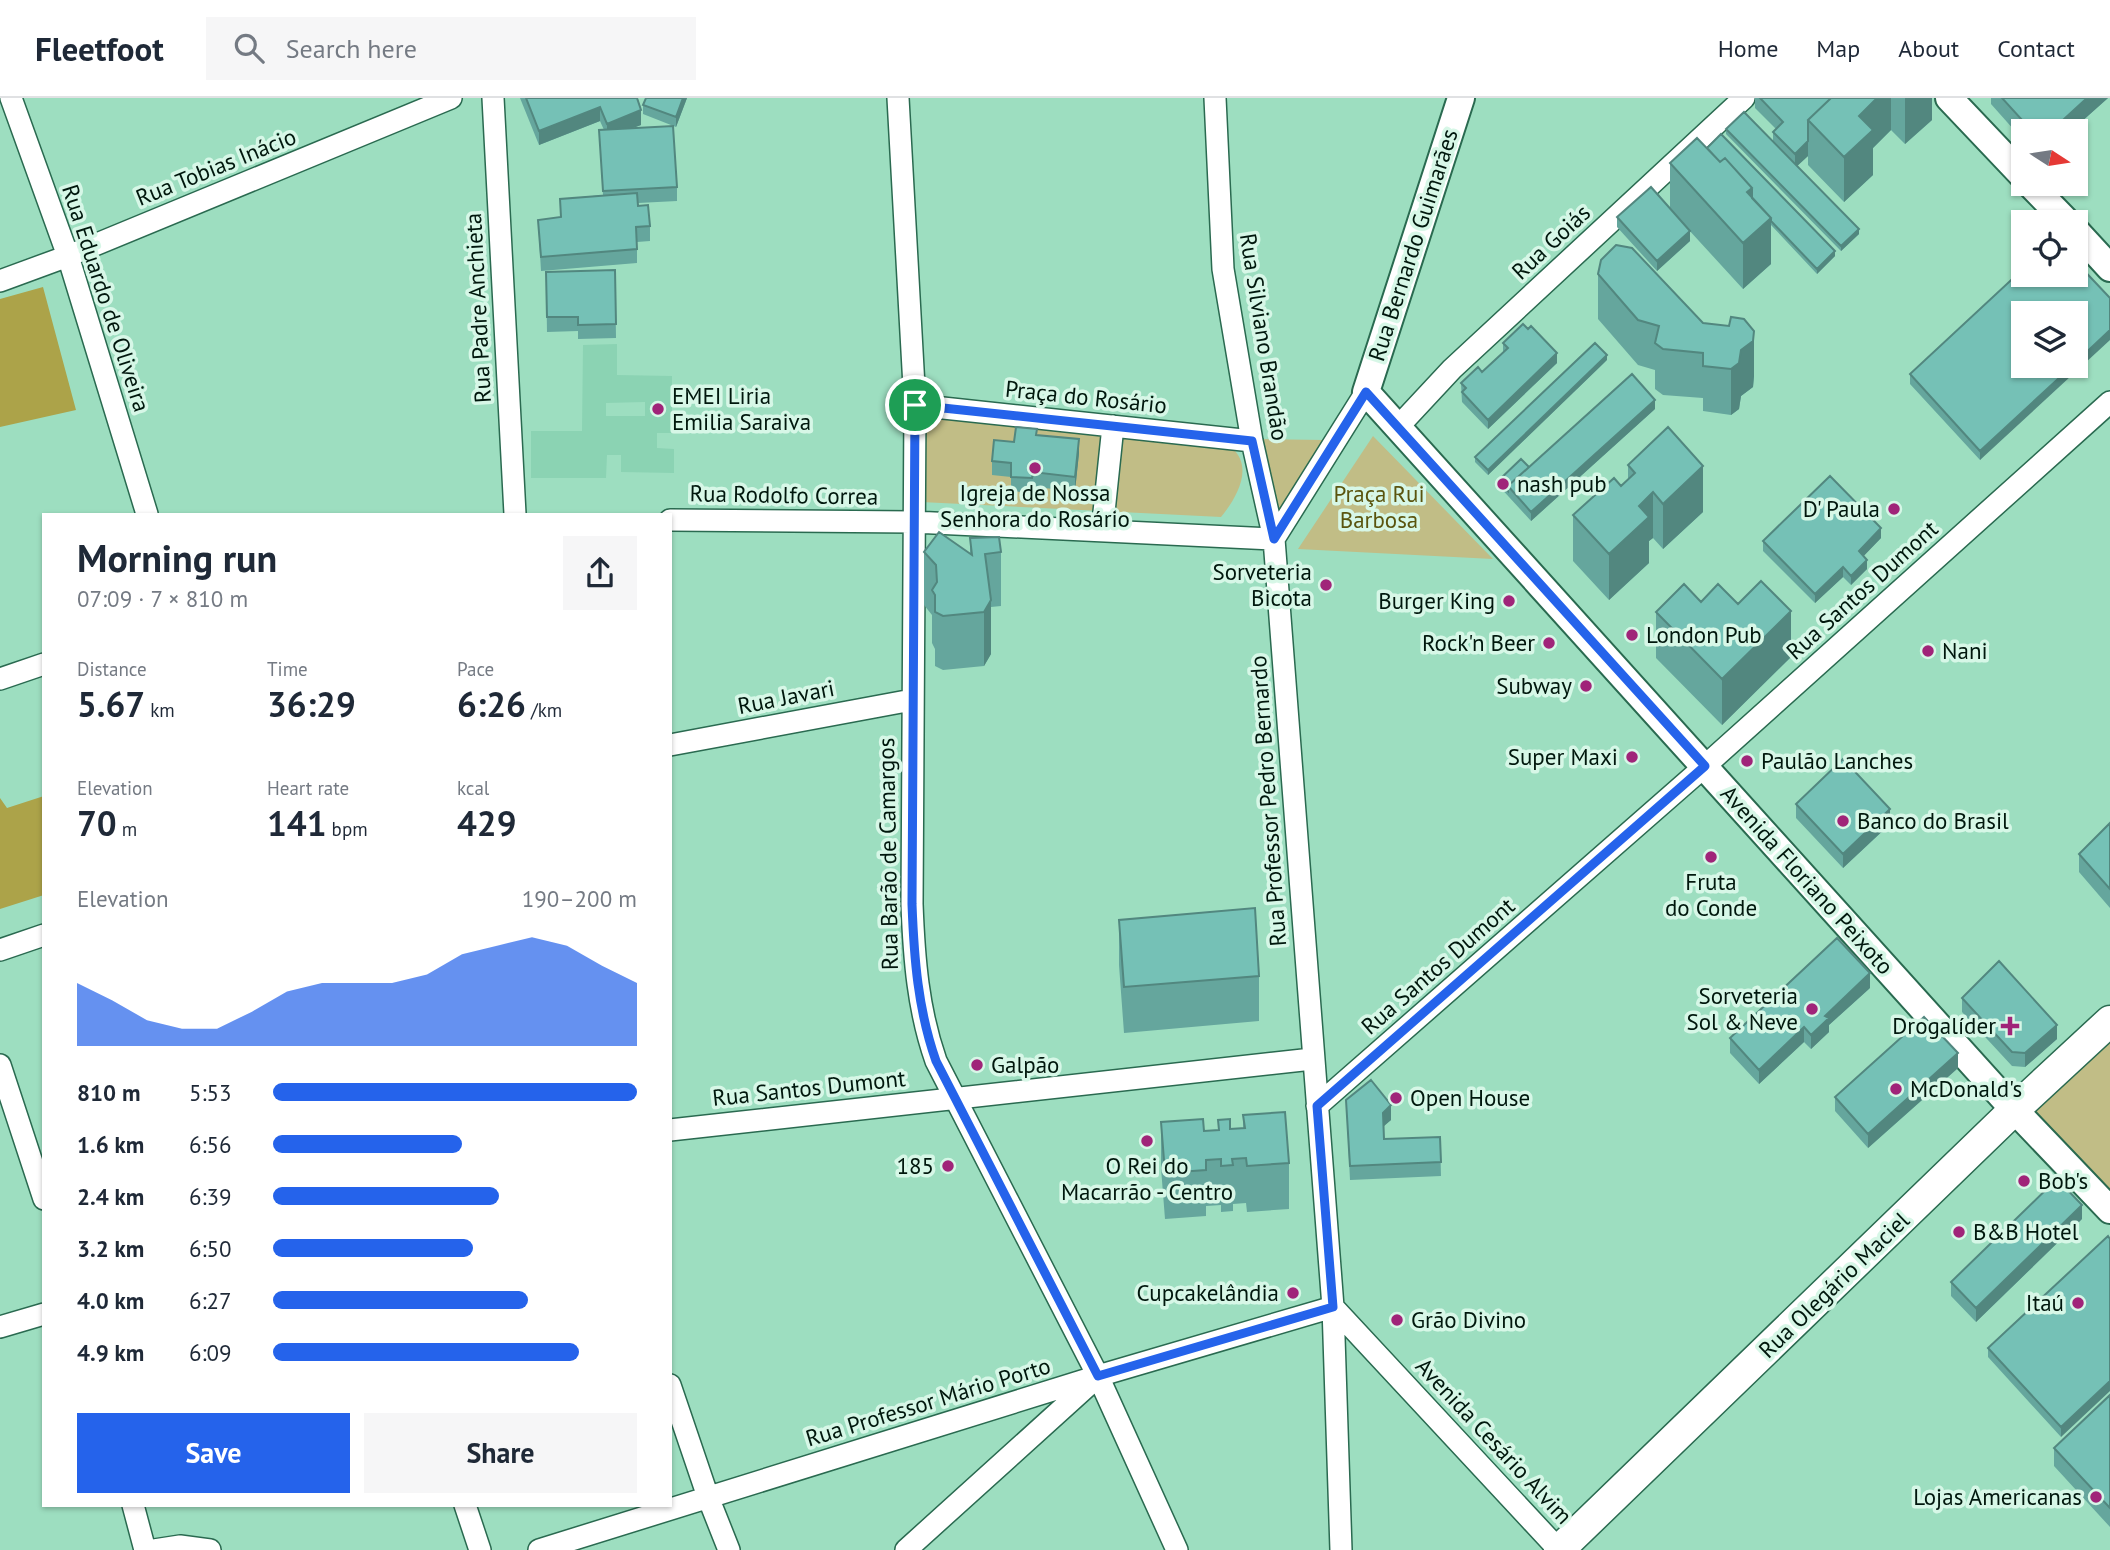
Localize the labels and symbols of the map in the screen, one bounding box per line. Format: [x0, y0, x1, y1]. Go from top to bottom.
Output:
north arrow [2011, 119, 2088, 196]
street label: Rua Tobias Inácio [131, 121, 300, 212]
street label: Rua Bernardo Guimarães [1361, 125, 1464, 365]
street label: Rua Eduardo de Oliveira [56, 181, 157, 415]
street label: Rua Goiás [1505, 198, 1596, 285]
street label: Rua Padre Anchieta [458, 212, 497, 404]
street label: Rua Silviano Brandão [1234, 231, 1295, 443]
street label: Praça do Rosário [1004, 374, 1168, 419]
pin [885, 375, 945, 435]
place label: EMEI Liria Emilia Saraiva [672, 381, 811, 436]
marker: EMEI Liria Emilia Saraiva [650, 401, 666, 417]
marker: Igreja de Nossa Senhora do Rosário [1027, 460, 1043, 476]
place label: nash pub [1517, 469, 1607, 498]
marker: nash pub [1495, 476, 1511, 492]
street label: Rua Rodolfo Correa [689, 478, 879, 511]
place label: Igreja de Nossa Senhora do Rosário [940, 478, 1130, 533]
park label: Praça Rui Barbosa [1333, 479, 1425, 534]
place label: D' Paula [1803, 494, 1880, 523]
marker: D' Paula [1886, 501, 1902, 517]
street label: Rua Santos Dumont [1780, 514, 1944, 665]
place label: Sorveteria Bicota [1213, 557, 1312, 612]
marker: Sorveteria Bicota [1318, 577, 1334, 593]
place label: Burger King [1378, 586, 1495, 615]
marker: Burger King [1501, 593, 1517, 609]
place label: London Pub [1646, 620, 1762, 649]
marker: London Pub [1624, 627, 1640, 643]
place label: Rock'n Beer [1422, 628, 1535, 657]
marker: Rock'n Beer [1541, 635, 1557, 651]
place label: Nani [1942, 636, 1988, 665]
marker: Nani [1920, 643, 1936, 659]
street label: Rua Professor Pedro Bernardo [1243, 655, 1292, 947]
place label: Subway [1496, 671, 1572, 700]
street label: Rua Javari [735, 673, 837, 720]
marker: Subway [1578, 678, 1594, 694]
street label: Rua Barão de Camargos [871, 737, 904, 971]
place label: Super Maxi [1508, 742, 1618, 771]
place label: Paulão Lanches [1761, 746, 1913, 775]
marker: Super Maxi [1624, 749, 1640, 765]
marker: Paulão Lanches [1739, 753, 1755, 769]
street label: Avenida Floriano Peixoto [1715, 779, 1900, 980]
place label: Banco do Brasil [1857, 806, 2009, 835]
marker: Banco do Brasil [1835, 813, 1851, 829]
marker: Fruta do Conde [1703, 849, 1719, 865]
place label: Fruta do Conde [1665, 867, 1757, 922]
street label: Rua Santos Dumont [1355, 891, 1521, 1040]
place label: Sorveteria Sol & Neve [1687, 981, 1798, 1036]
marker: Sorveteria Sol & Neve [1804, 1001, 1820, 1017]
place label: Drogalíder [1892, 1011, 1996, 1040]
marker: Drogalíder [2002, 1018, 2018, 1034]
place label: Galpão [991, 1050, 1059, 1079]
marker: Galpão [969, 1057, 985, 1073]
street label: Rua Santos Dumont [711, 1063, 907, 1112]
place label: McDonald's [1910, 1074, 2022, 1103]
marker: McDonald's [1888, 1081, 1904, 1097]
place label: Open House [1410, 1083, 1530, 1112]
marker: Open House [1388, 1090, 1404, 1106]
marker: O Rei do Macarrão - Centro [1139, 1133, 1155, 1149]
place label: 185 [896, 1151, 934, 1180]
place label: O Rei do Macarrão - Centro [1061, 1151, 1233, 1206]
marker: 185 [940, 1158, 956, 1174]
place label: Bob's [2038, 1166, 2088, 1195]
marker: Bob's [2016, 1173, 2032, 1189]
street label: Rua Olegário Maciel [1752, 1205, 1915, 1364]
place label: B&B Hotel [1973, 1217, 2079, 1246]
marker: B&B Hotel [1951, 1224, 1967, 1240]
place label: Cupcakelândia [1137, 1278, 1279, 1307]
marker: Cupcakelândia [1285, 1285, 1301, 1301]
place label: Itaú [2026, 1288, 2064, 1317]
marker: Itaú [2070, 1295, 2086, 1311]
place label: Grão Divino [1411, 1305, 1526, 1334]
marker: Grão Divino [1389, 1312, 1405, 1328]
street label: Rua Professor Mário Porto [802, 1350, 1054, 1453]
street label: Avenida Cesário Alvim [1410, 1352, 1579, 1530]
place label: Lojas Americanas [1913, 1482, 2082, 1511]
marker: Lojas Americanas [2088, 1489, 2104, 1505]

